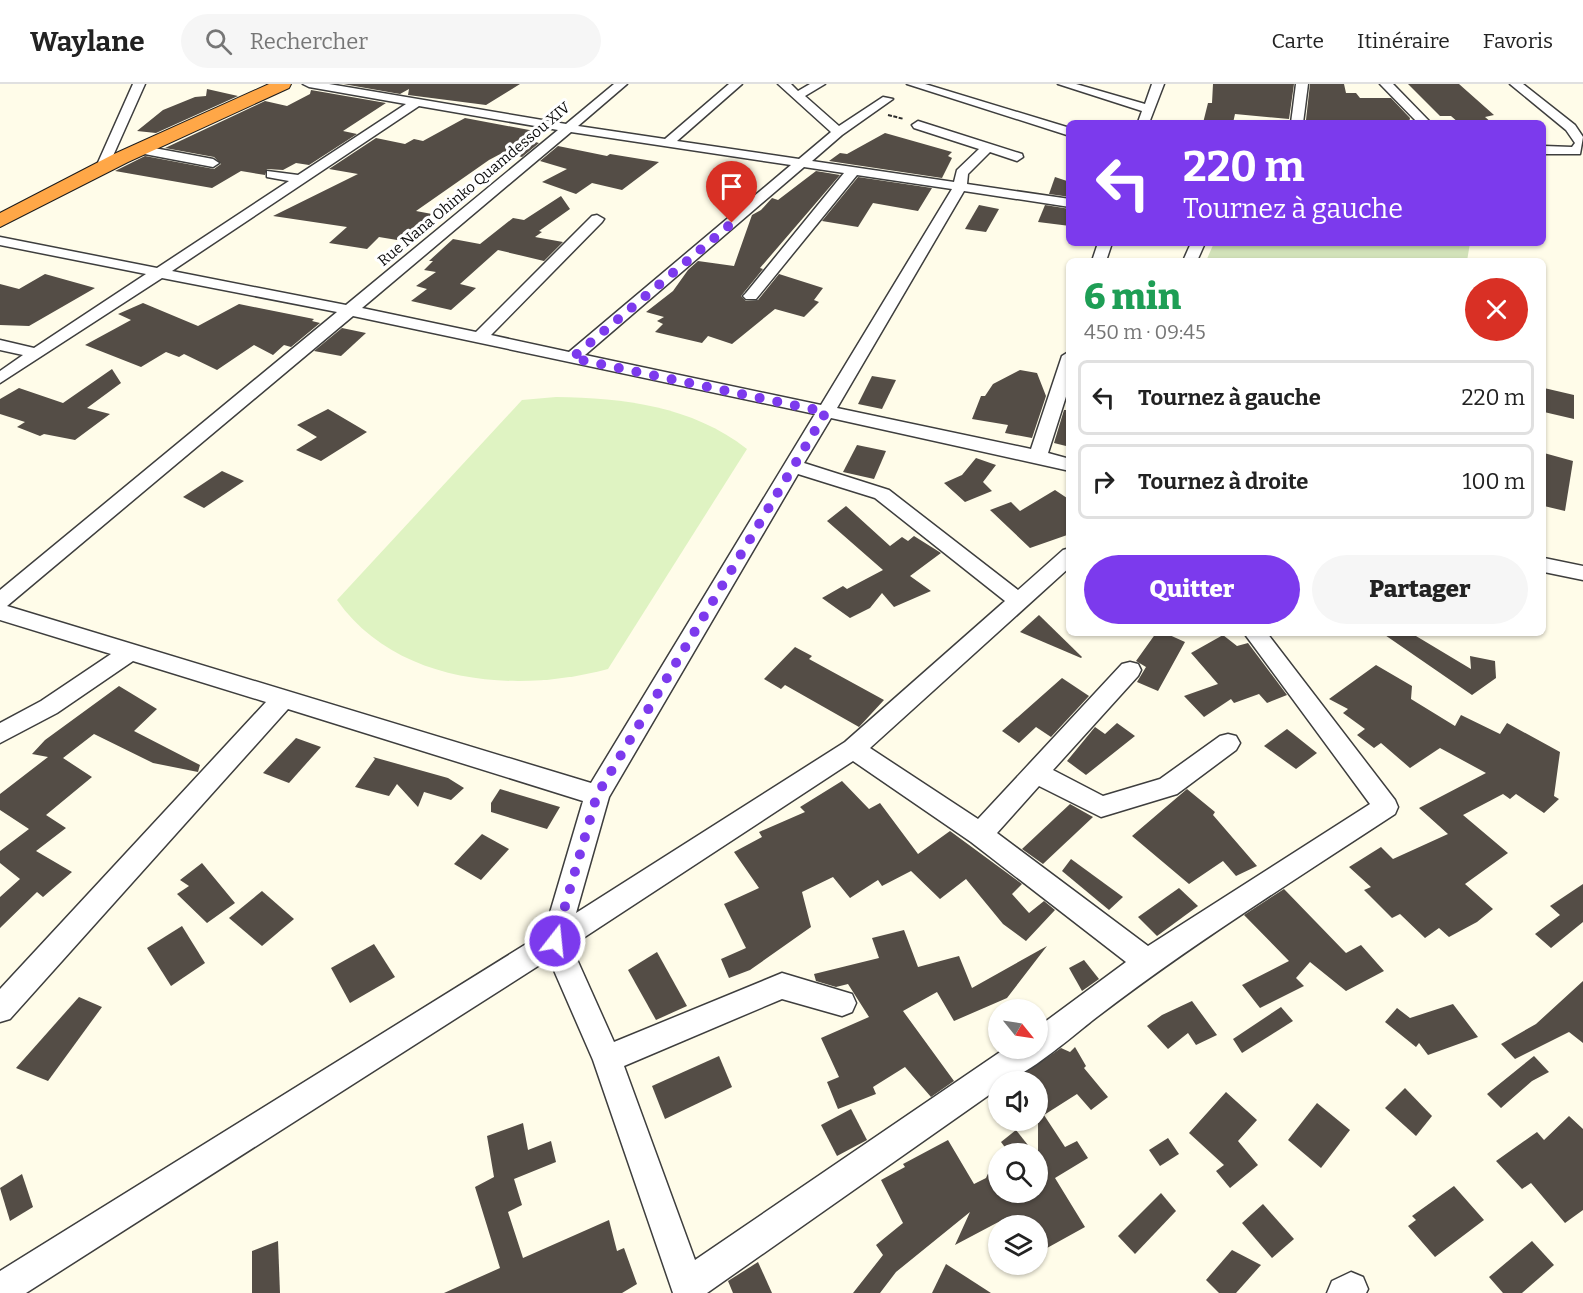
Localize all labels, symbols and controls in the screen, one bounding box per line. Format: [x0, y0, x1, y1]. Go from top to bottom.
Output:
search box [181, 14, 601, 68]
text: Waylane [30, 25, 145, 58]
icon: search [202, 25, 235, 58]
text: Rechercher [250, 28, 368, 55]
text: Carte [1271, 28, 1324, 54]
text: Itinéraire [1357, 28, 1450, 54]
text: Favoris [1483, 28, 1553, 54]
street label: Rue Nana Ohinko Quamdessou XIV [374, 98, 574, 270]
text: 220 m [1183, 142, 1305, 192]
icon: left [1084, 144, 1162, 222]
pin [706, 161, 757, 223]
icon: arrive [715, 170, 748, 203]
text: Tournez à gauche [1183, 193, 1403, 225]
text: 6 min [1084, 275, 1181, 319]
button: close [1465, 278, 1528, 341]
text: 450 m · 09:45 [1084, 320, 1206, 344]
icon: left [1087, 381, 1120, 414]
text: Tournez à gauche [1138, 384, 1321, 411]
text: 220 m [1462, 384, 1525, 411]
icon: right [1087, 465, 1120, 498]
text: Tournez à droite [1138, 468, 1308, 495]
text: 100 m [1462, 468, 1525, 495]
button: Quitter [1084, 555, 1300, 624]
button: Partager [1312, 555, 1528, 624]
position arrow [523, 909, 587, 973]
north arrow [988, 999, 1048, 1059]
map controls [988, 999, 1048, 1275]
button: sound [988, 1071, 1048, 1131]
button: search [988, 1143, 1048, 1203]
button: layers [988, 1215, 1048, 1275]

